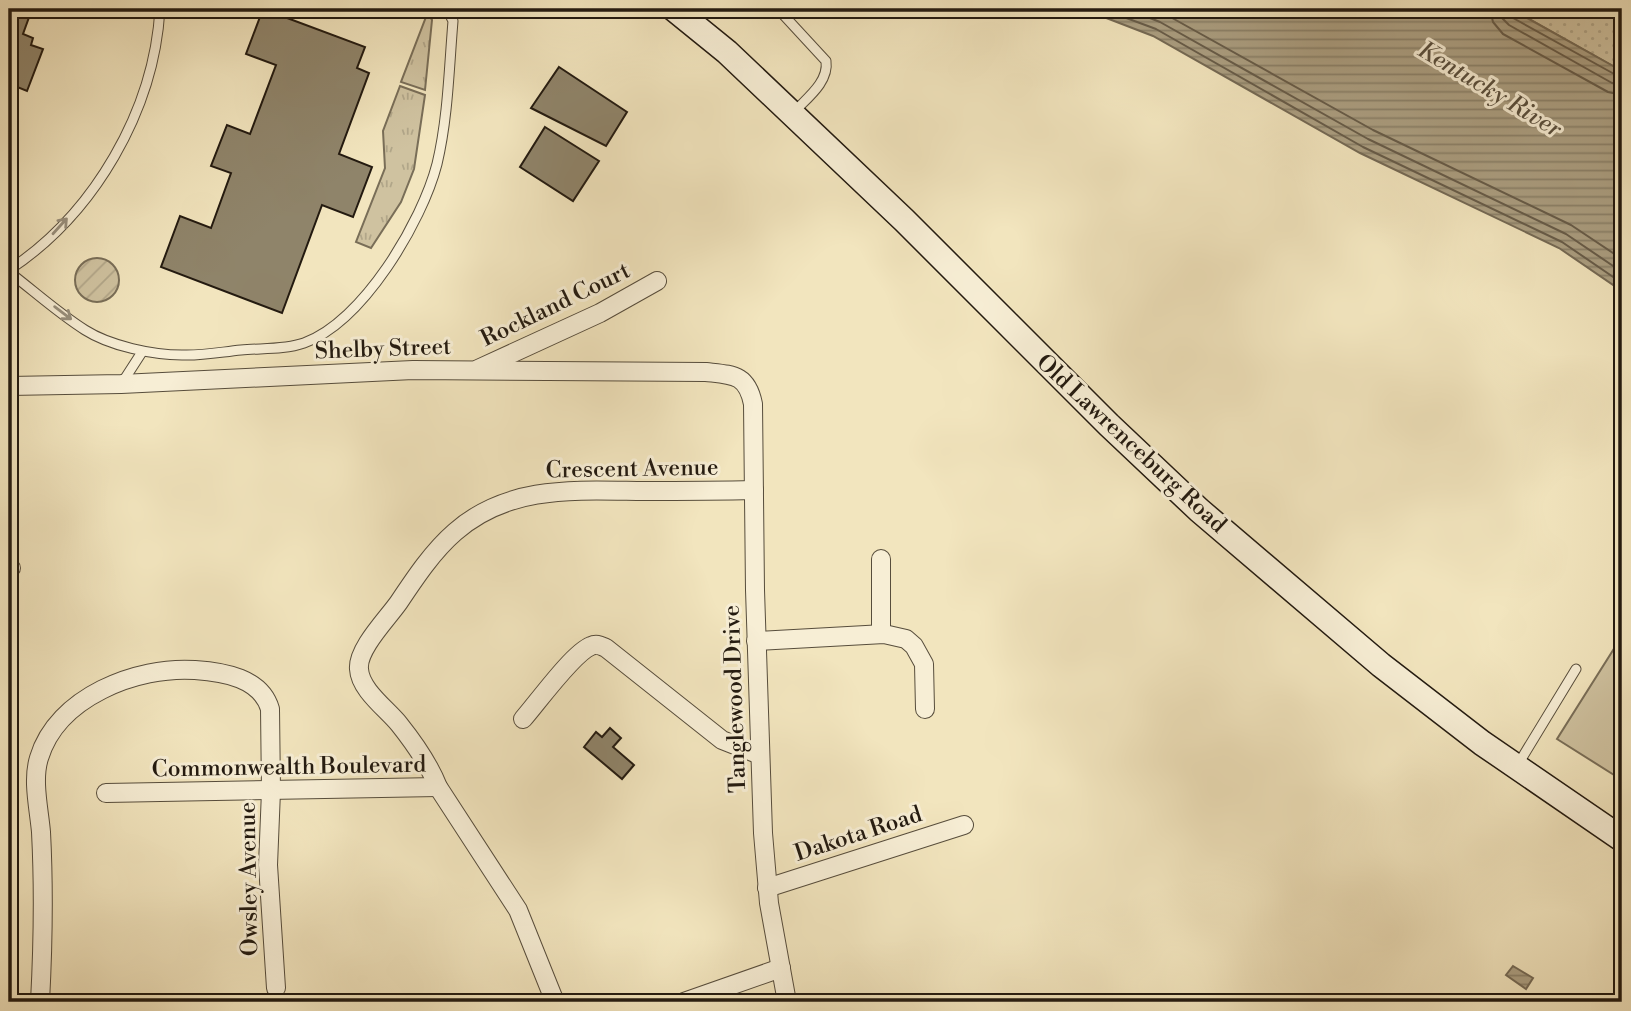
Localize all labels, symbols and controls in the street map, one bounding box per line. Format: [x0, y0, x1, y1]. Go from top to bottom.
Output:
water label: Kentucky River [1412, 35, 1567, 145]
one-way arrow [52, 218, 69, 235]
street label: Rockland Court [476, 257, 635, 353]
one-way arrow [53, 306, 72, 321]
street label: Shelby Street [314, 333, 452, 365]
street label: Old Lawrenceburg Road [1031, 348, 1232, 539]
street label: Crescent Avenue [545, 453, 719, 485]
street label: Tanglewood Drive [718, 604, 752, 794]
street label: Commonwealth Boulevard [151, 751, 427, 783]
street label: Dakota Road [791, 800, 926, 868]
street label: Owsley Avenue [234, 802, 264, 956]

